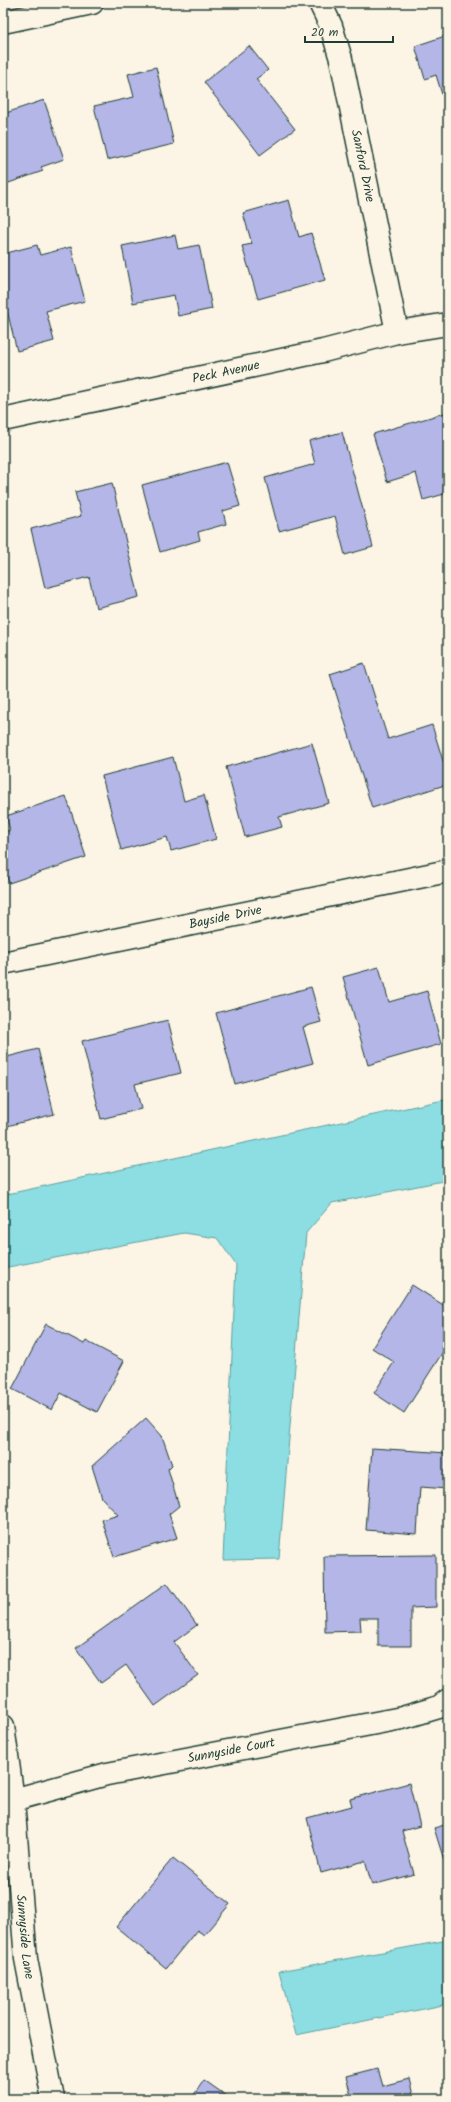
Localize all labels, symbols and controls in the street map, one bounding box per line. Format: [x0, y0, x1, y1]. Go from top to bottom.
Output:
scale bar [305, 18, 393, 44]
text: 20 m [311, 23, 339, 42]
street label: Sanford Drive [345, 127, 381, 204]
street label: Peck Avenue [190, 354, 262, 389]
street label: Bayside Drive [187, 899, 264, 935]
street label: Sunnyside Court [186, 1732, 278, 1769]
street label: Sunnyside Lane [10, 1893, 40, 1981]

